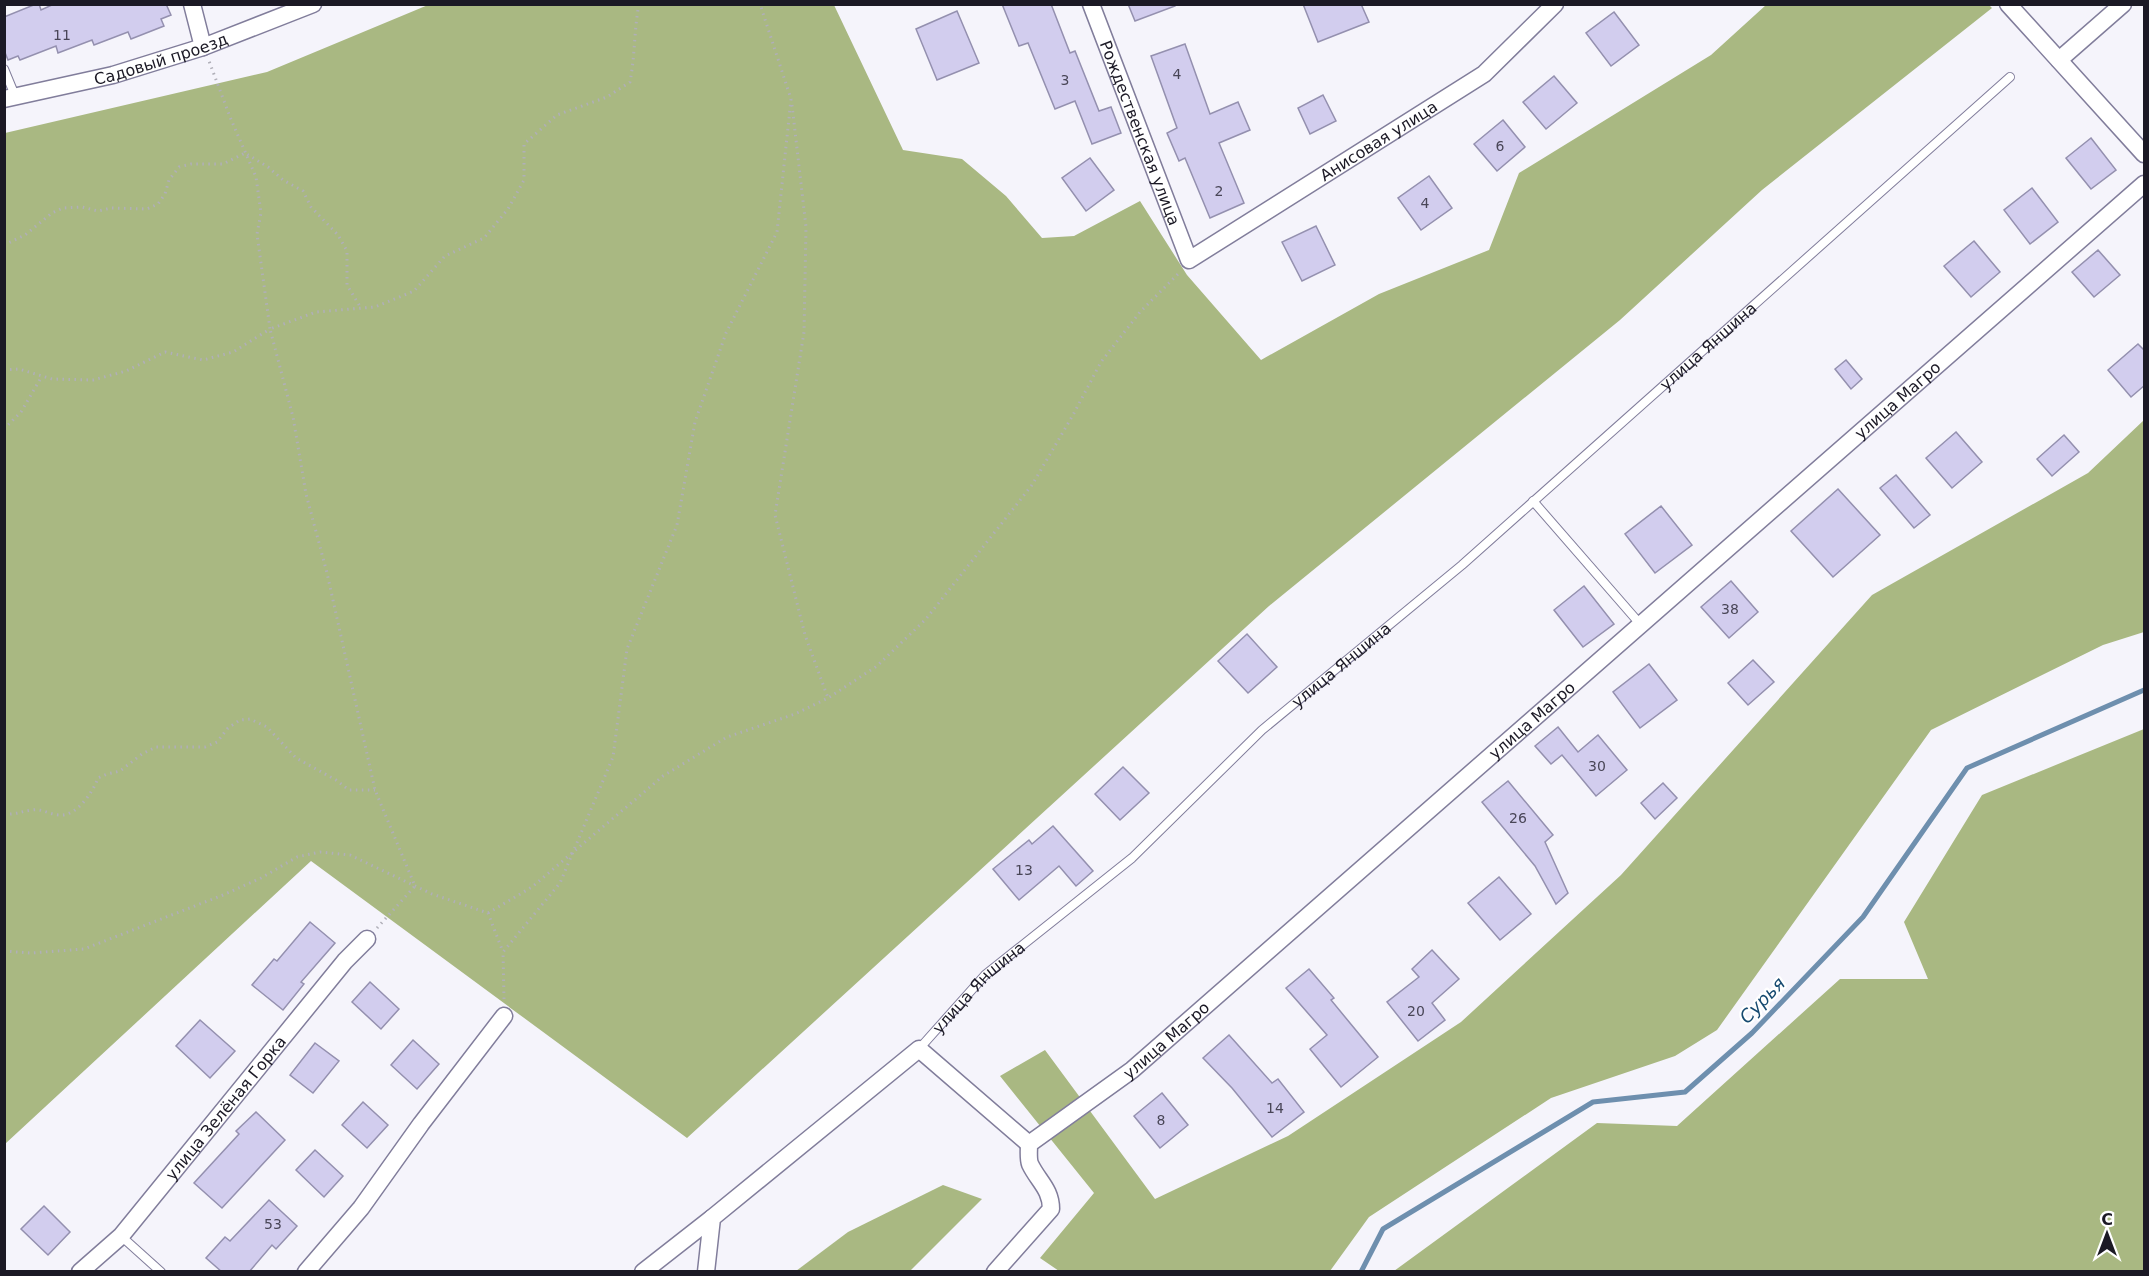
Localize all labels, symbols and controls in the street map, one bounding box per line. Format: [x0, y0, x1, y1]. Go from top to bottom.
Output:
house number: 11 [53, 27, 71, 43]
street label: Садовый проезд [92, 29, 230, 88]
street label: Рождественская улица [1096, 38, 1184, 228]
house number: 4 [1173, 66, 1182, 82]
house number: 3 [1061, 72, 1069, 88]
street label: Анисовая улица [1316, 97, 1441, 185]
house number: 6 [1496, 138, 1505, 154]
house number: 2 [1215, 183, 1223, 199]
house number: 4 [1421, 195, 1430, 211]
street label: улица Яншина [1656, 298, 1760, 394]
street label: улица Магро [1851, 357, 1944, 443]
house number: 38 [1721, 601, 1739, 617]
street label: улица Яншина [1288, 618, 1395, 711]
street label: улица Магро [1485, 677, 1579, 763]
house number: 30 [1588, 758, 1606, 774]
house number: 26 [1509, 810, 1527, 826]
house number: 13 [1015, 862, 1033, 878]
street label: улица Яншина [928, 938, 1029, 1037]
water label: Сурья [1735, 972, 1789, 1027]
street label: улица Магро [1119, 997, 1213, 1083]
house number: 20 [1407, 1003, 1425, 1019]
street label: улица Зелёная Горка [161, 1032, 290, 1184]
house number: 14 [1266, 1100, 1284, 1116]
house number: 8 [1157, 1112, 1165, 1128]
north arrow [2077, 1204, 2137, 1264]
text: С [2101, 1210, 2113, 1229]
house number: 53 [264, 1216, 282, 1232]

